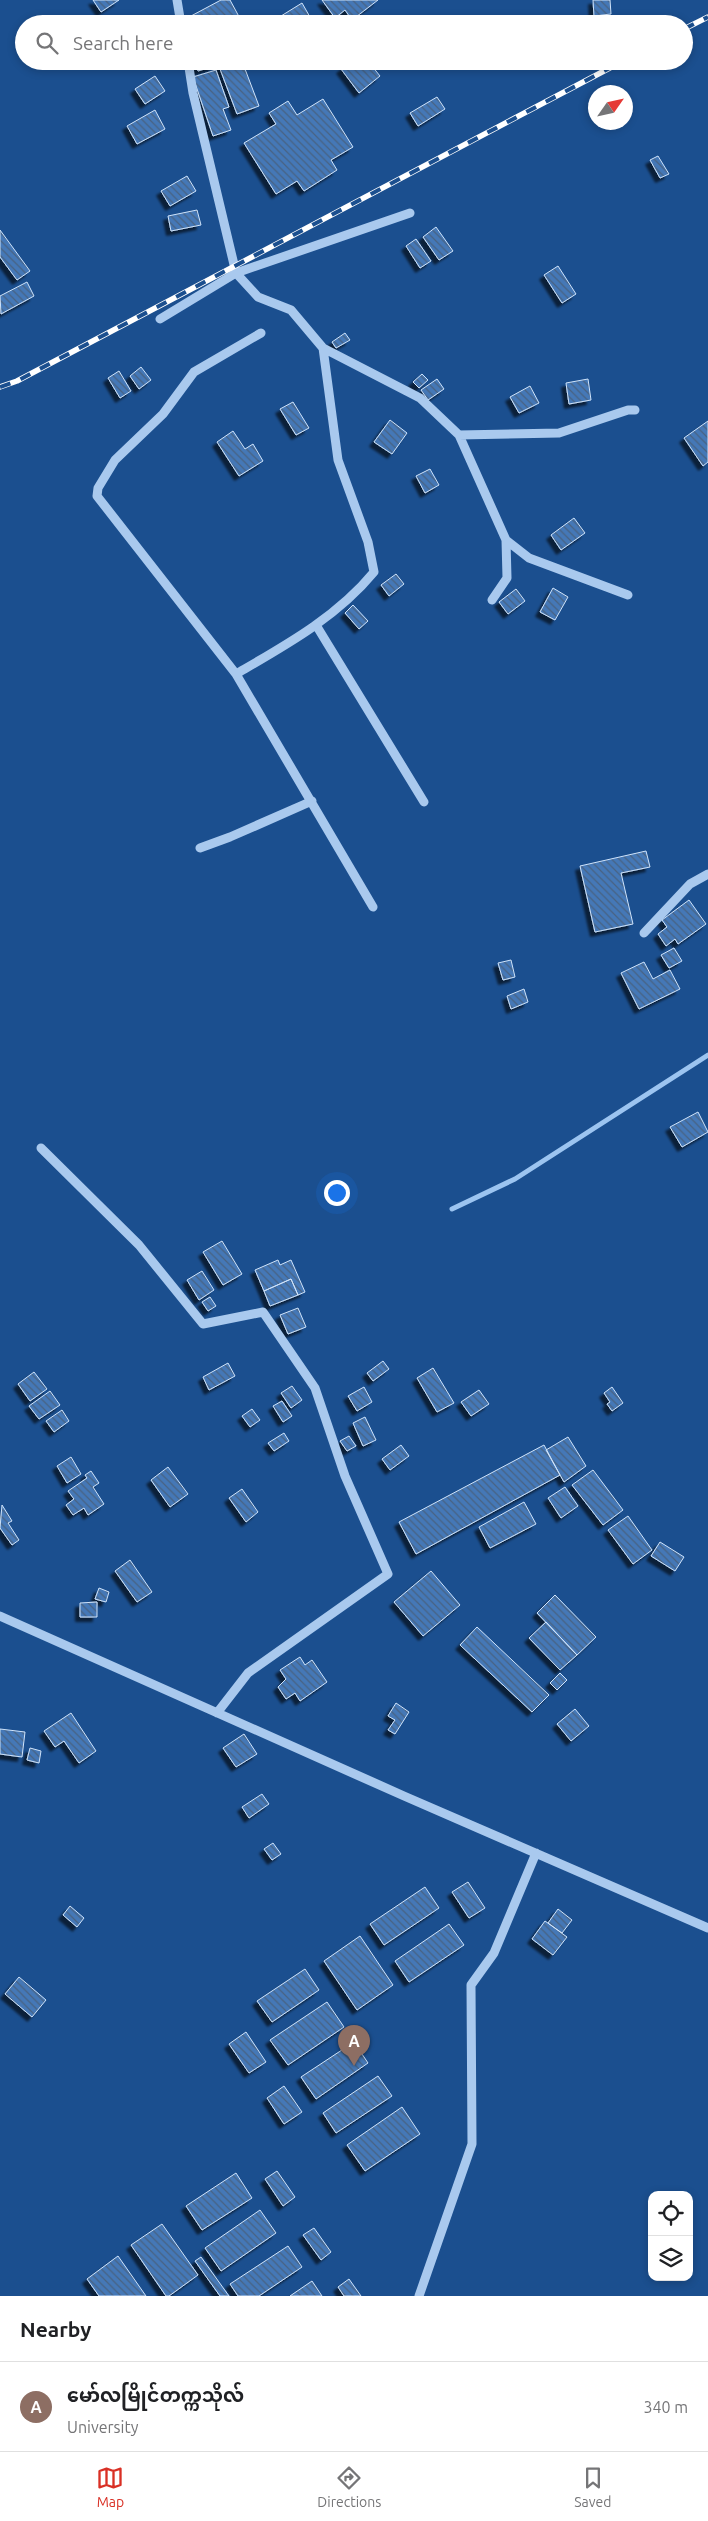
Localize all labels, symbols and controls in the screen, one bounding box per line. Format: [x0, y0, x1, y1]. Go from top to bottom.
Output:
search box [15, 15, 693, 70]
icon: search [33, 29, 61, 57]
text: Search here [73, 32, 173, 54]
north arrow [588, 85, 633, 130]
your location [324, 1180, 350, 1206]
pin: A [338, 2025, 370, 2066]
map controls [648, 2191, 693, 2281]
button: locate [648, 2191, 693, 2236]
button: layers [648, 2236, 693, 2281]
text: Nearby [20, 2317, 91, 2341]
text: မော်လမြိုင်တက္ကသိုလ် [67, 2384, 244, 2406]
text: A [30, 2398, 42, 2416]
text: 340 m [643, 2398, 688, 2416]
text: University [67, 2418, 138, 2436]
tab: Map [96, 2464, 124, 2510]
tab: Directions [317, 2464, 381, 2510]
tab: Saved [574, 2464, 612, 2510]

